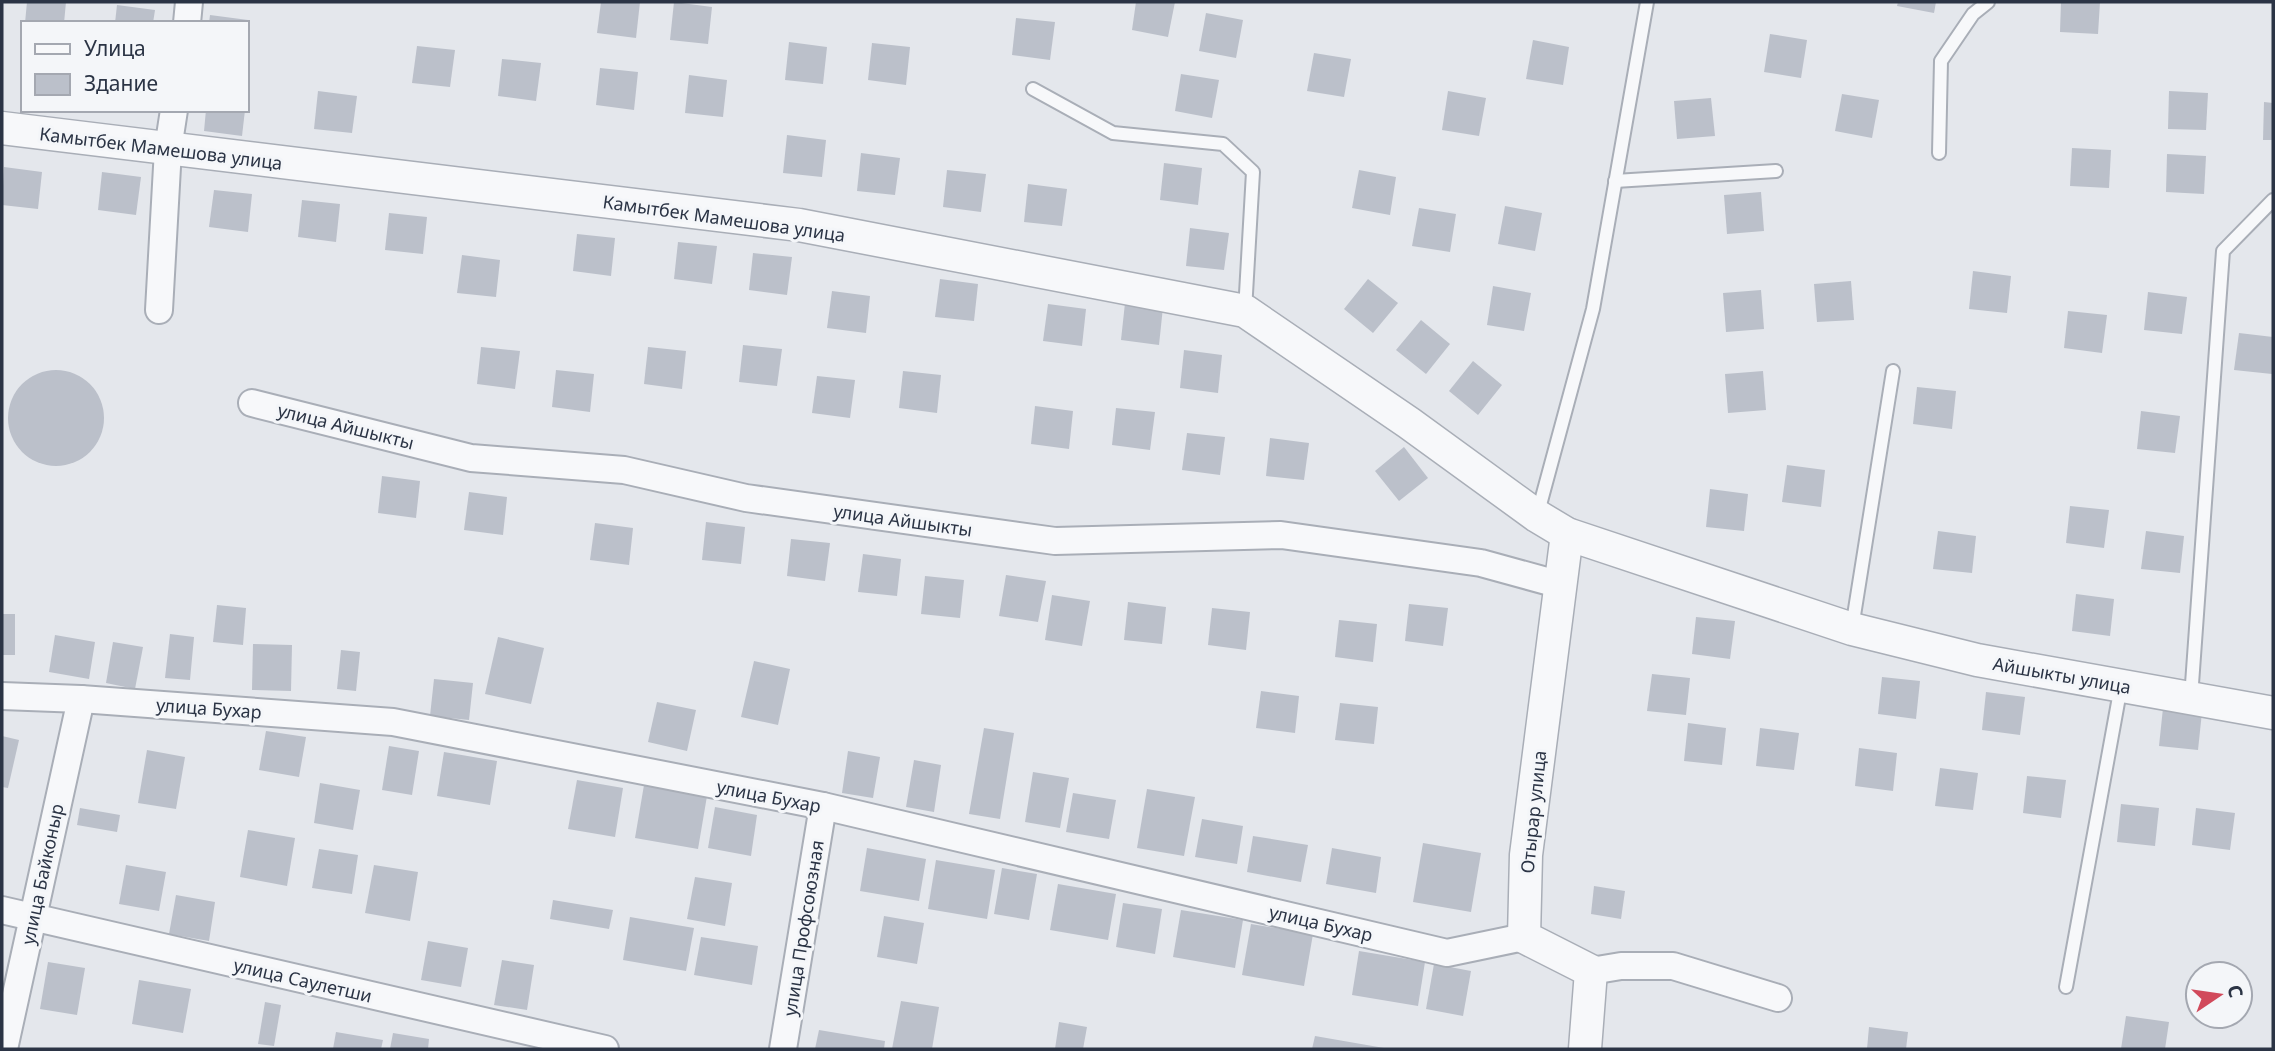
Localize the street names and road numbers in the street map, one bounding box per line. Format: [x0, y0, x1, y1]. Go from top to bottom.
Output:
street label: Камытбек Мамешова улица [38, 121, 284, 175]
street label: Камытбек Мамешова улица [601, 189, 847, 247]
street label: улица Айшыкты [275, 397, 417, 455]
street label: улица Айшыкты [832, 498, 974, 542]
street label: Айшыкты улица [1991, 651, 2133, 699]
street label: улица Бухар [156, 692, 263, 724]
street label: Отырар улица [1515, 749, 1551, 875]
street label: улица Бухар [715, 774, 823, 818]
street label: улица Байконыр [15, 801, 69, 947]
street label: улица Профсоюзная [777, 838, 829, 1018]
street label: улица Бухар [1267, 899, 1375, 947]
street label: улица Саулетши [231, 952, 375, 1008]

